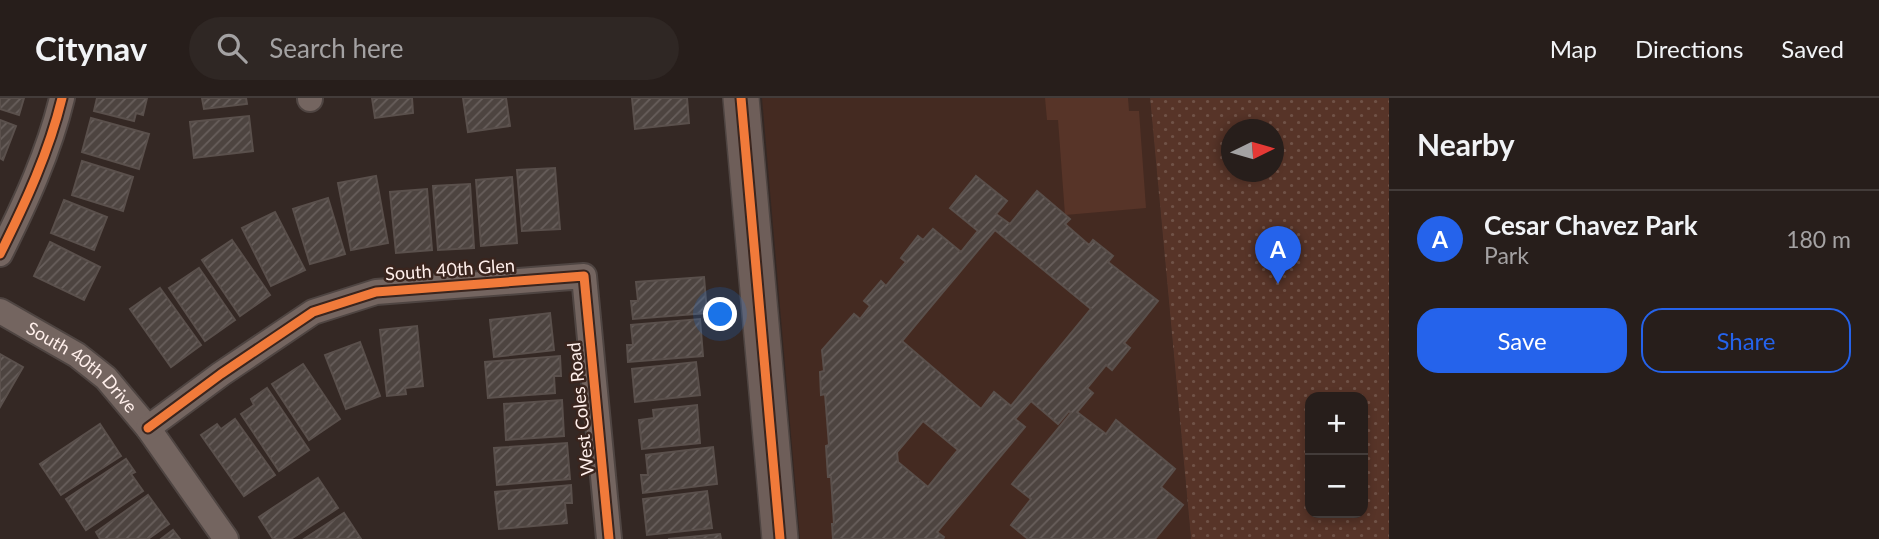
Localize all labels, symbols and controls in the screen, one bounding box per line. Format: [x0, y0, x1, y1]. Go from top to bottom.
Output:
search box [189, 17, 679, 80]
text: Citynav [35, 28, 147, 68]
icon: search [213, 29, 251, 67]
text: Search here [269, 32, 403, 64]
text: Map [1550, 34, 1597, 63]
text: Directions [1635, 34, 1743, 63]
text: Saved [1781, 34, 1844, 63]
north arrow [1221, 119, 1284, 182]
text: Nearby [1417, 126, 1515, 162]
text: Cesar Chavez Park [1484, 209, 1698, 241]
text: A [1432, 225, 1448, 253]
text: 180 m [1786, 225, 1851, 253]
pin: A [1255, 226, 1301, 284]
text: Park [1484, 241, 1529, 269]
street label: South 40th Glen [384, 253, 516, 285]
your location [703, 297, 737, 331]
button: Save [1417, 308, 1627, 373]
button: Share [1641, 308, 1851, 373]
street label: South 40th Drive [23, 316, 142, 417]
street label: West Coles Road [562, 341, 598, 477]
map controls [1305, 392, 1368, 518]
button: + [1305, 392, 1368, 455]
button: − [1305, 455, 1368, 518]

